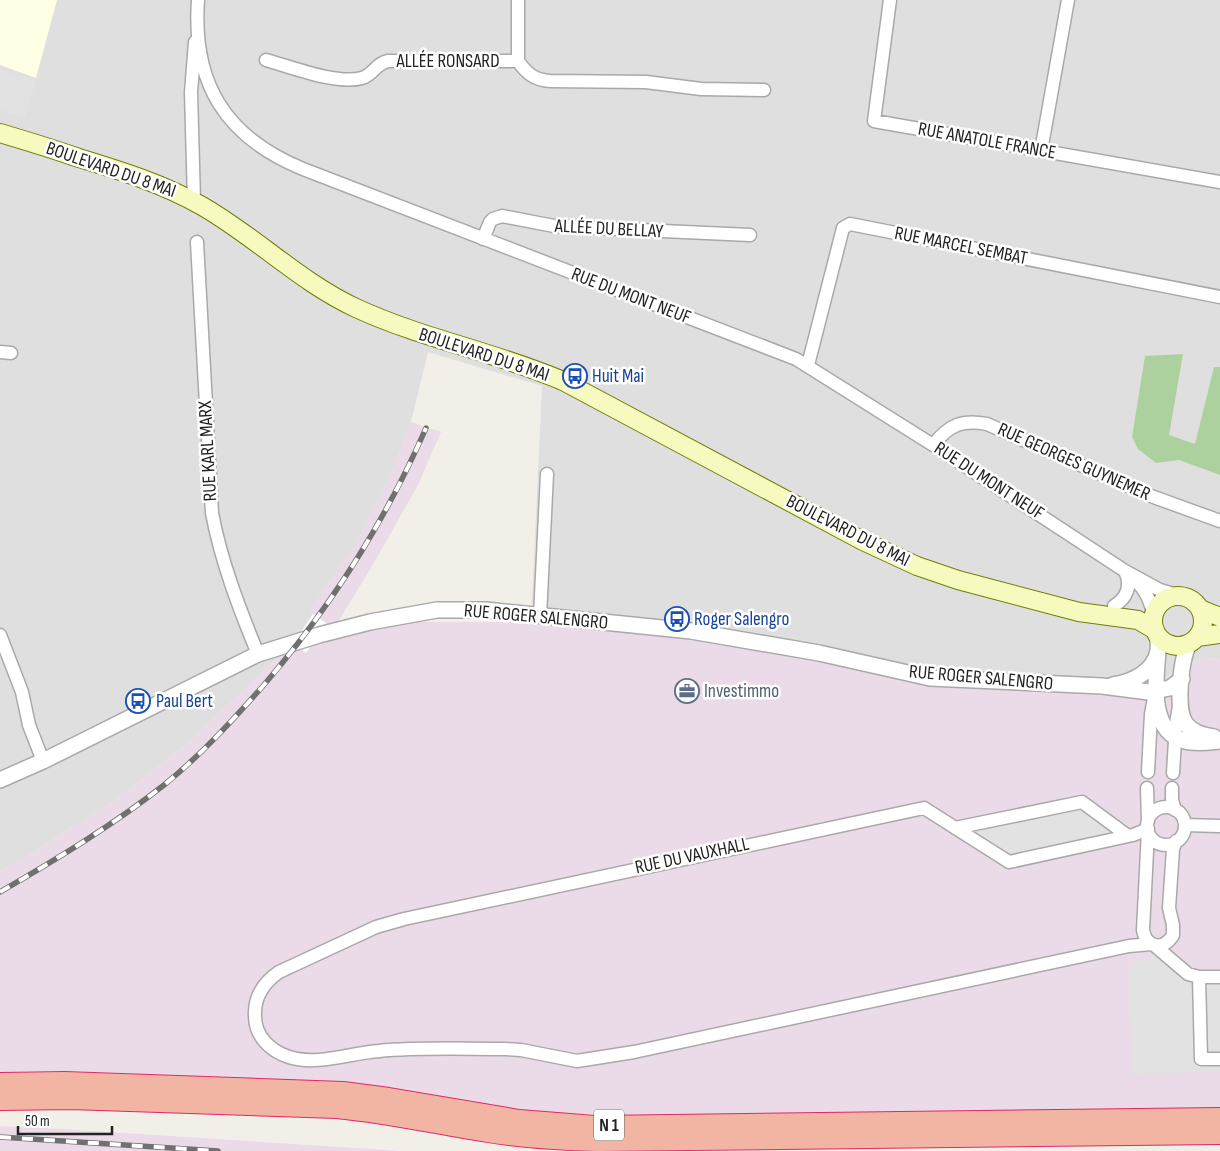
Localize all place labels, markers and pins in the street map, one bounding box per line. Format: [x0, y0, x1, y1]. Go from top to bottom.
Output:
bus stop icon: Huit Mai [562, 363, 588, 389]
place label: Huit Mai [592, 365, 644, 388]
bus stop icon: Roger Salengro [664, 606, 690, 632]
place label: Roger Salengro [694, 608, 789, 631]
office icon: Investimmo [674, 678, 700, 704]
place label: Investimmo [704, 680, 779, 703]
bus stop icon: Paul Bert [125, 688, 151, 714]
place label: Paul Bert [156, 690, 213, 713]

